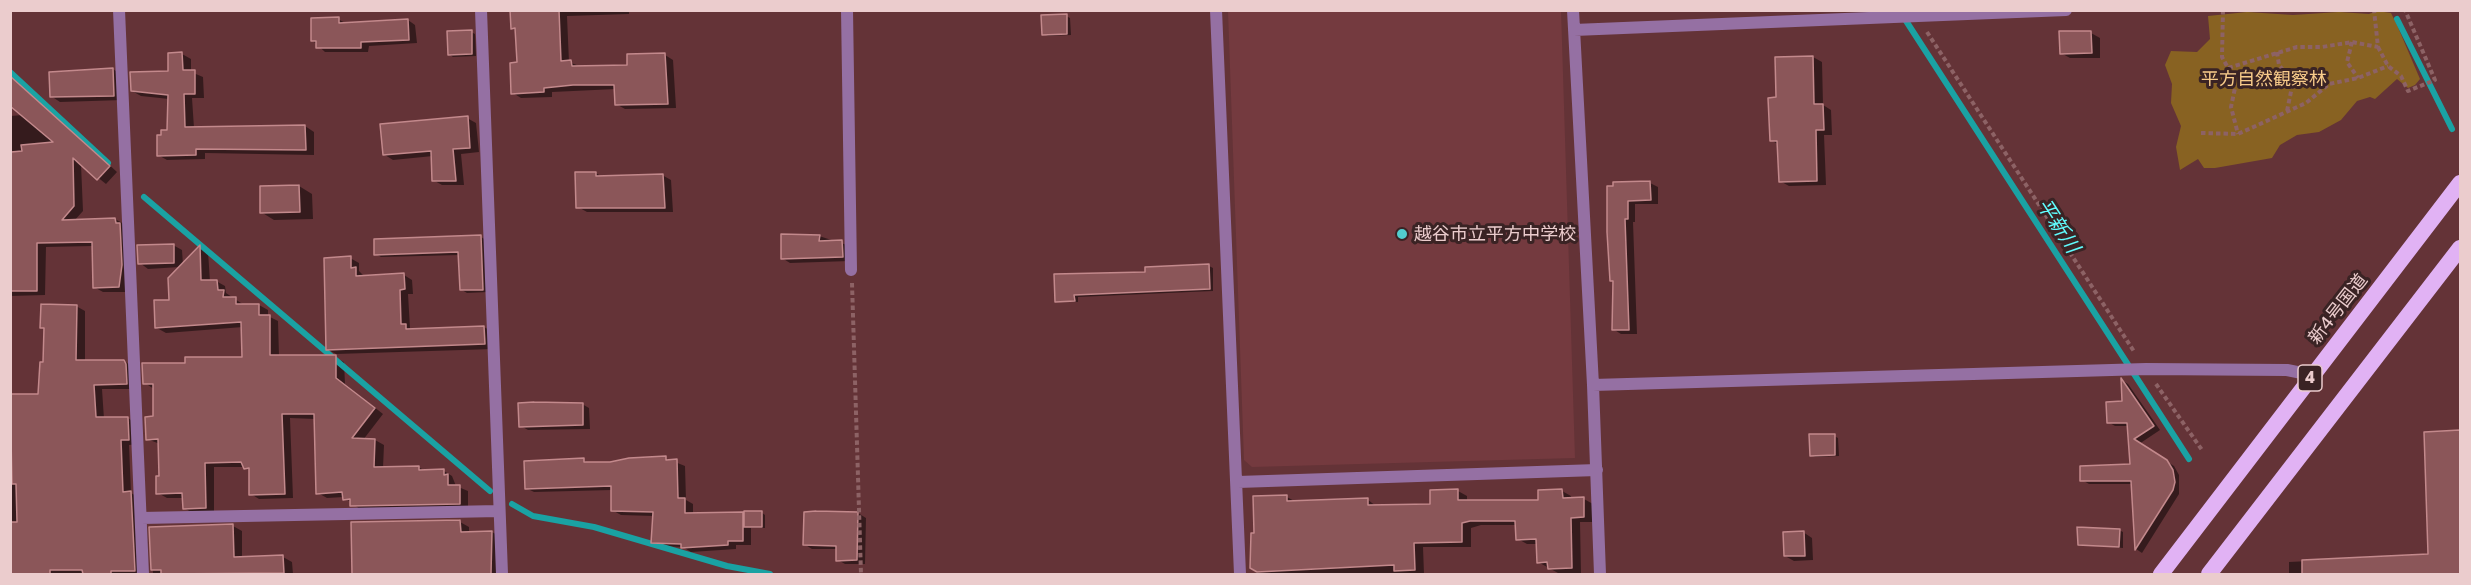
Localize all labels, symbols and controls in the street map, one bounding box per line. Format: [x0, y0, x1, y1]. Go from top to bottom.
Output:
park label: 平方自然観察林 [2201, 68, 2327, 90]
water label: 平新川 [2032, 194, 2084, 258]
place label: 越谷市立平方中学校 [1414, 223, 1576, 245]
marker: 越谷市立平方中学校 [1395, 227, 1409, 241]
street label: 新4号国道 [2304, 270, 2372, 348]
road number: 4 [2298, 365, 2322, 391]

